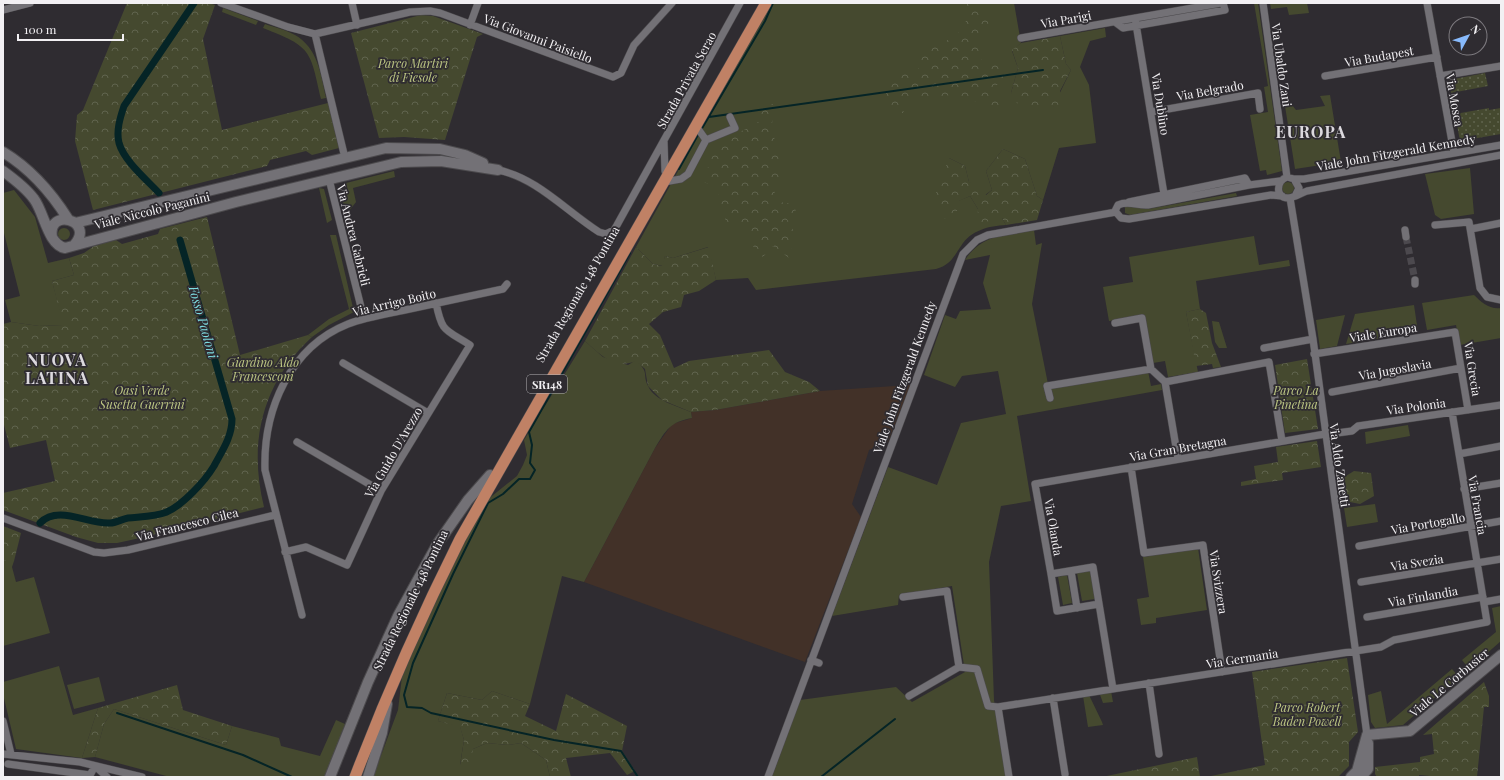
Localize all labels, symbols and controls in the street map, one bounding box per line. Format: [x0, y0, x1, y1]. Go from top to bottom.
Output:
street label: Via Parigi [1038, 7, 1093, 31]
street label: Via Giovanni Paisiello [480, 10, 595, 66]
scale bar [18, 16, 123, 42]
north arrow [1448, 16, 1488, 56]
text: 100 m [24, 21, 57, 37]
street label: Via Ubaldo Zani [1268, 21, 1296, 108]
text: N [1468, 21, 1484, 37]
street label: Strada Privata Serao [653, 28, 720, 132]
street label: Via Budapest [1342, 42, 1415, 70]
park label: Parco Martiri di Fiesole [377, 55, 448, 85]
street label: Via Dublino [1148, 71, 1174, 137]
street label: Via Mosca [1442, 71, 1468, 128]
street label: Via Belgrado [1174, 76, 1245, 104]
district label: EUROPA [1276, 121, 1346, 142]
street label: Viale John Fitzgerald Kennedy [1314, 130, 1477, 174]
street label: Via Andrea Gabrieli [333, 182, 374, 288]
street label: Viale Niccolò Paganini [92, 188, 212, 232]
street label: Strada Regionale 148 Pontina [531, 223, 623, 365]
water label: Fosso Paoloni [185, 283, 223, 361]
street label: Via Arrigo Boito [350, 285, 438, 320]
street label: Viale John Fitzgerald Kennedy [869, 299, 939, 456]
street label: Viale Europa [1347, 319, 1418, 345]
street label: Via Grecia [1461, 340, 1485, 397]
district label: NUOVA LATINA [25, 349, 89, 388]
park label: Giardino Aldo Francesconi [227, 354, 299, 384]
street label: Via Jugoslavia [1357, 355, 1432, 383]
road number: SR148 [527, 375, 567, 393]
park label: Oasi Verde Susetta Guerrini [98, 382, 185, 412]
park label: Parco La Pinetina [1272, 382, 1319, 412]
street label: Via Polonia [1384, 394, 1447, 418]
street label: Via Guido D'Arezzo [360, 403, 426, 501]
street label: Via Aldo Zanetti [1326, 421, 1354, 508]
street label: Via Gran Bretagna [1127, 432, 1228, 465]
street label: Via Francia [1465, 473, 1491, 536]
street label: Via Olanda [1041, 496, 1067, 557]
street label: Via Francesco Cilea [133, 504, 240, 545]
street label: Via Portogallo [1389, 509, 1467, 538]
street label: Strada Regionale 148 Pontina [369, 527, 451, 673]
street label: Via Svizzera [1206, 548, 1232, 615]
street label: Via Svezia [1389, 550, 1444, 574]
street label: Via Finlandia [1386, 582, 1459, 610]
street label: Via Germania [1204, 644, 1279, 672]
street label: Viale Le Corbusier [1405, 644, 1493, 721]
park label: Parco Robert Baden Powell [1272, 699, 1342, 729]

